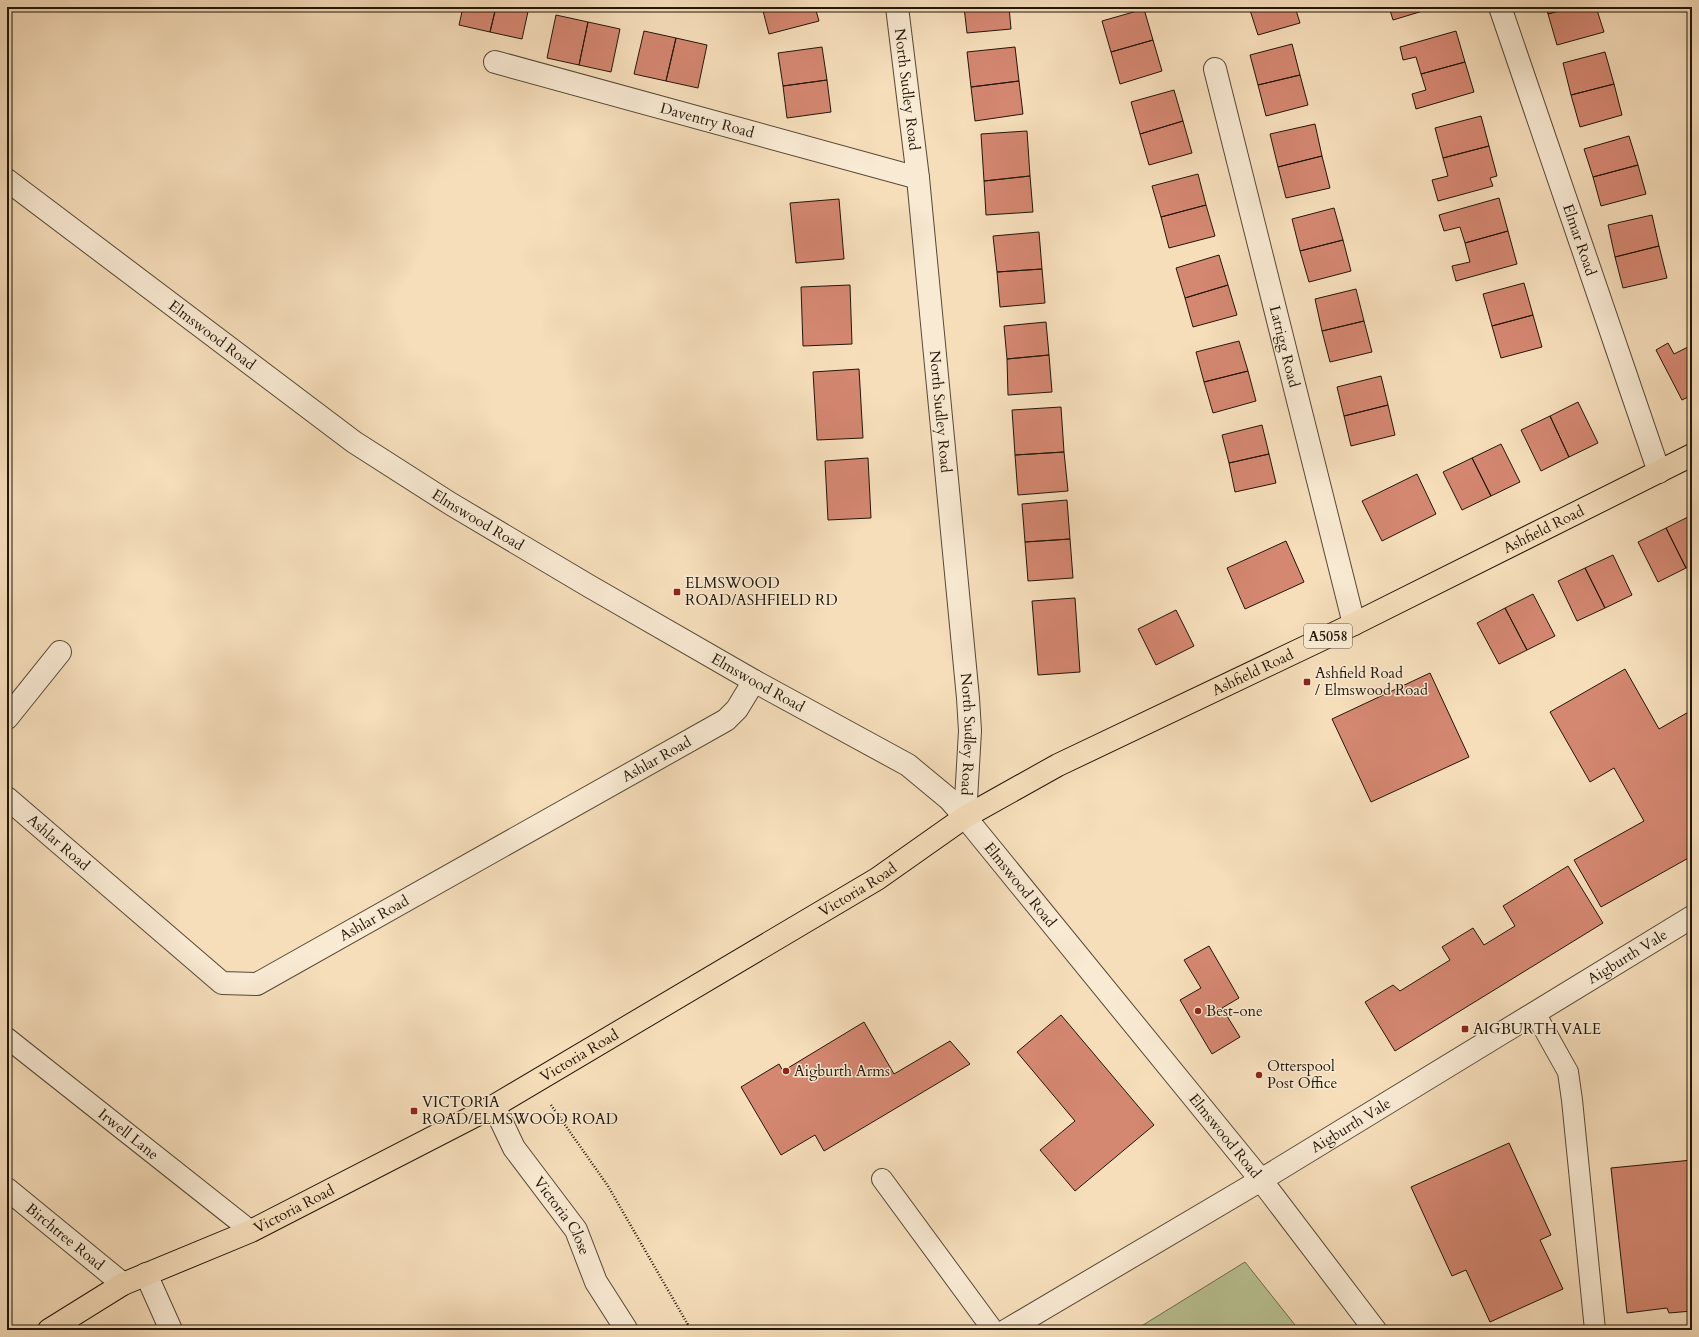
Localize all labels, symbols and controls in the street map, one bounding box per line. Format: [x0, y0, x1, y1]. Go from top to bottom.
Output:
street label: North Sudley Road [890, 27, 925, 152]
street label: Daventry Road [658, 98, 757, 143]
street label: Elmar Road [1558, 201, 1601, 278]
street label: Elmswood Road [165, 296, 260, 374]
street label: Latrigg Road [1265, 303, 1304, 390]
street label: North Sudley Road [925, 350, 956, 474]
street label: Elmswood Road [428, 484, 528, 555]
street label: Ashfield Road [1500, 501, 1587, 558]
place label: ELMSWOOD ROAD/ASHFIELD RD [685, 573, 838, 610]
marker: ELMSWOOD ROAD/ASHFIELD RD [672, 587, 682, 597]
road number: A5058 [1304, 624, 1352, 648]
street label: Ashfield Road [1209, 644, 1297, 700]
street label: Elmswood Road [708, 648, 808, 717]
place label: Ashfield Road / Elmswood Road [1315, 663, 1428, 700]
street label: North Sudley Road [956, 672, 980, 796]
marker: Ashfield Road / Elmswood Road [1302, 677, 1312, 687]
street label: Ashlar Road [618, 732, 695, 787]
street label: Ashlar Road [23, 810, 94, 875]
street label: Elmswood Road [980, 838, 1061, 931]
street label: Victoria Road [815, 858, 901, 921]
street label: Ashlar Road [336, 891, 412, 946]
street label: Aigburth Vale [1583, 924, 1671, 989]
place label: Best-one [1206, 1001, 1263, 1021]
marker: Best-one [1193, 1006, 1203, 1016]
place label: AIGBURTH VALE [1473, 1019, 1601, 1039]
street label: Victoria Road [536, 1024, 622, 1087]
marker: AIGBURTH VALE [1460, 1024, 1470, 1034]
place label: Otterspool Post Office [1267, 1056, 1338, 1093]
place label: Aigburth Arms [794, 1061, 890, 1081]
marker: Aigburth Arms [781, 1066, 791, 1076]
marker: Otterspool Post Office [1254, 1070, 1264, 1080]
street label: Elmswood Road [1184, 1089, 1266, 1182]
place label: VICTORIA ROAD/ELMSWOOD ROAD [422, 1092, 618, 1129]
street label: Aigburth Vale [1307, 1093, 1395, 1157]
street label: Irwell Lane [94, 1104, 163, 1164]
marker: VICTORIA ROAD/ELMSWOOD ROAD [409, 1106, 419, 1116]
street label: Victoria Close [529, 1172, 595, 1258]
street label: Victoria Road [250, 1180, 338, 1238]
street label: Birchtree Road [22, 1198, 108, 1275]

